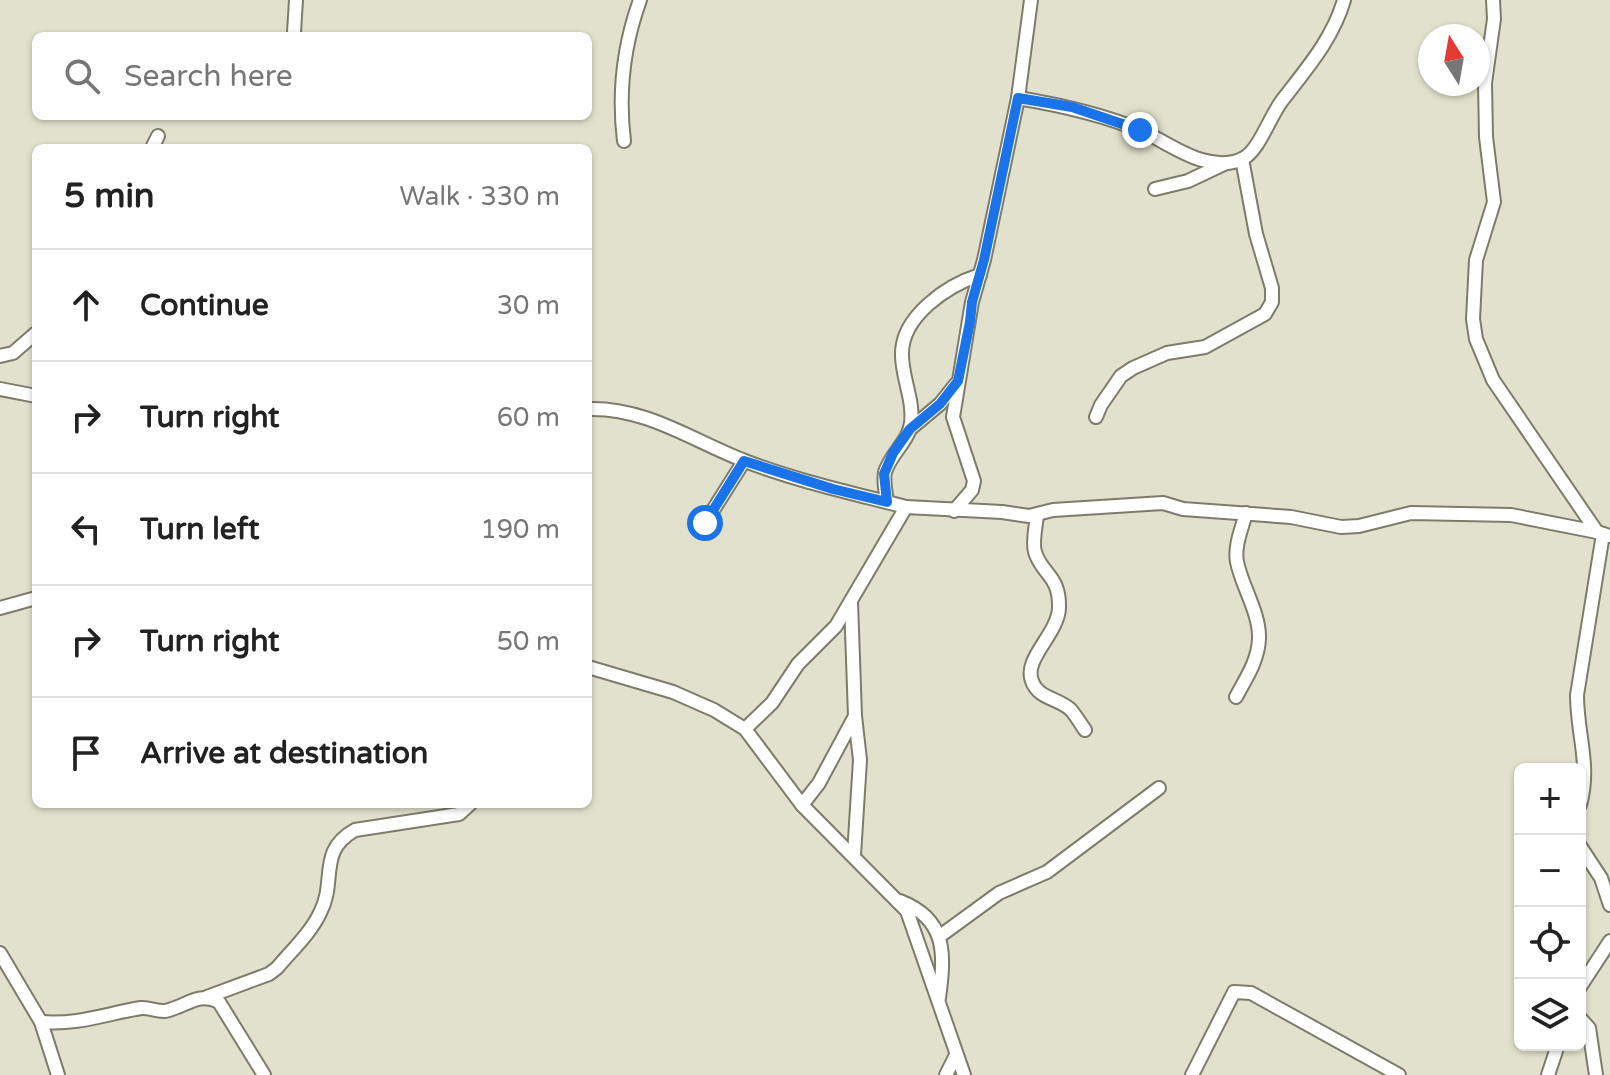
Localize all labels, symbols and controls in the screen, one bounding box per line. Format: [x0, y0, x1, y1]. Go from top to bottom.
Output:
north arrow [1418, 24, 1490, 96]
search box [32, 32, 592, 120]
icon: search [60, 54, 104, 98]
text: Search here [124, 58, 293, 95]
route end [1122, 112, 1158, 148]
text: 5 min [64, 176, 155, 217]
text: Walk · 330 m [400, 181, 560, 212]
icon: ahead [64, 283, 108, 327]
text: Continue [140, 287, 269, 324]
text: 30 m [497, 290, 560, 321]
icon: right [64, 395, 108, 439]
text: Turn right [140, 399, 280, 436]
text: 60 m [497, 402, 560, 433]
route start [687, 505, 723, 541]
icon: left [64, 507, 108, 551]
text: Turn left [140, 511, 259, 548]
text: 190 m [480, 514, 560, 545]
icon: right [64, 619, 108, 663]
text: Turn right [140, 623, 280, 660]
text: 50 m [497, 626, 560, 657]
icon: arrive [64, 731, 108, 775]
text: Arrive at destination [140, 735, 428, 772]
map controls [1514, 763, 1586, 1051]
button: + [1514, 763, 1586, 835]
button: − [1514, 835, 1586, 907]
button: locate [1514, 907, 1586, 979]
button: layers [1514, 979, 1586, 1051]

